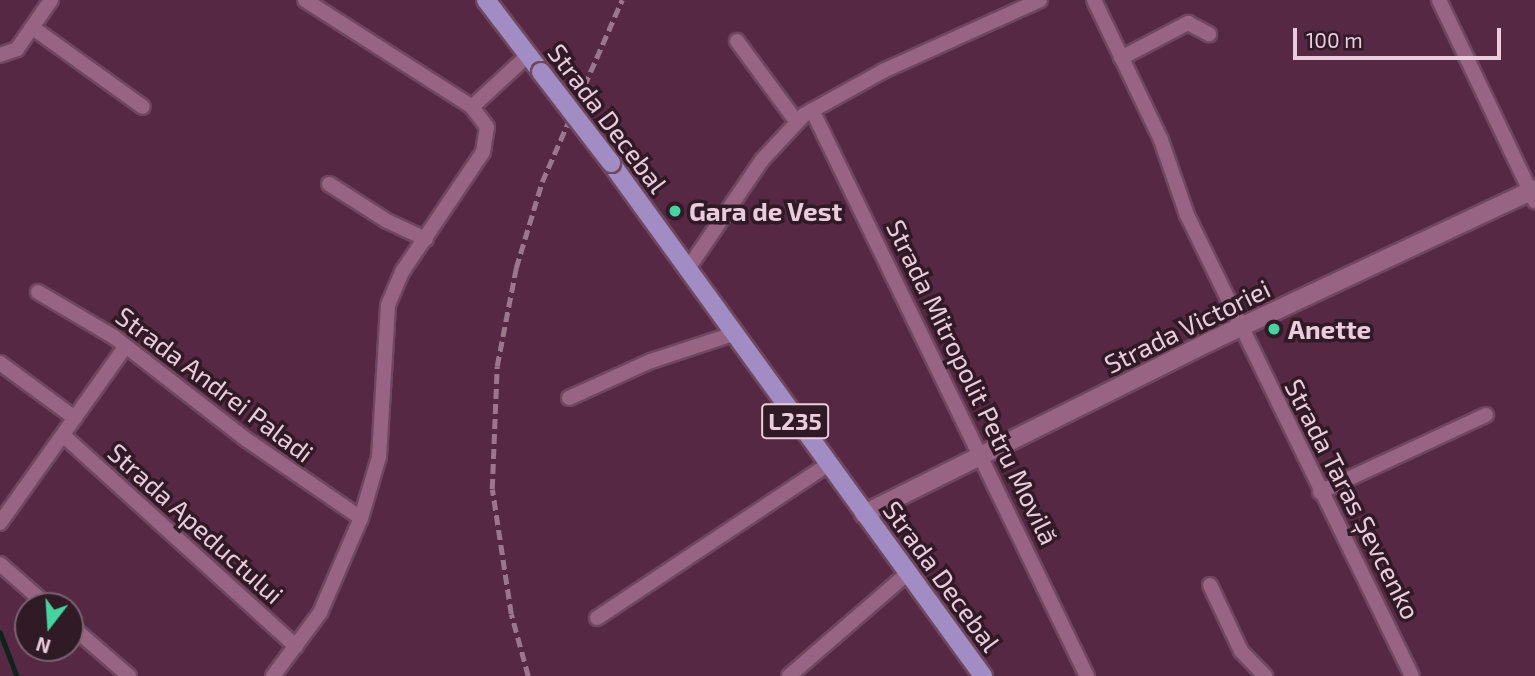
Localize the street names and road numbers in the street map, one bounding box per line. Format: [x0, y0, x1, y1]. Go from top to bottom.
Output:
street label: Strada Decebal [542, 37, 674, 199]
street label: Strada Mitropolit Petru Movilă [881, 215, 1065, 549]
street label: Strada Victoriei [1099, 272, 1275, 380]
street label: Strada Andrei Paladi [110, 300, 320, 468]
street label: Strada Taras Șevcenko [1279, 373, 1427, 625]
road number: L235 [760, 400, 830, 442]
street label: Strada Apeductului [102, 436, 290, 610]
street label: Strada Decebal [877, 495, 1007, 657]

